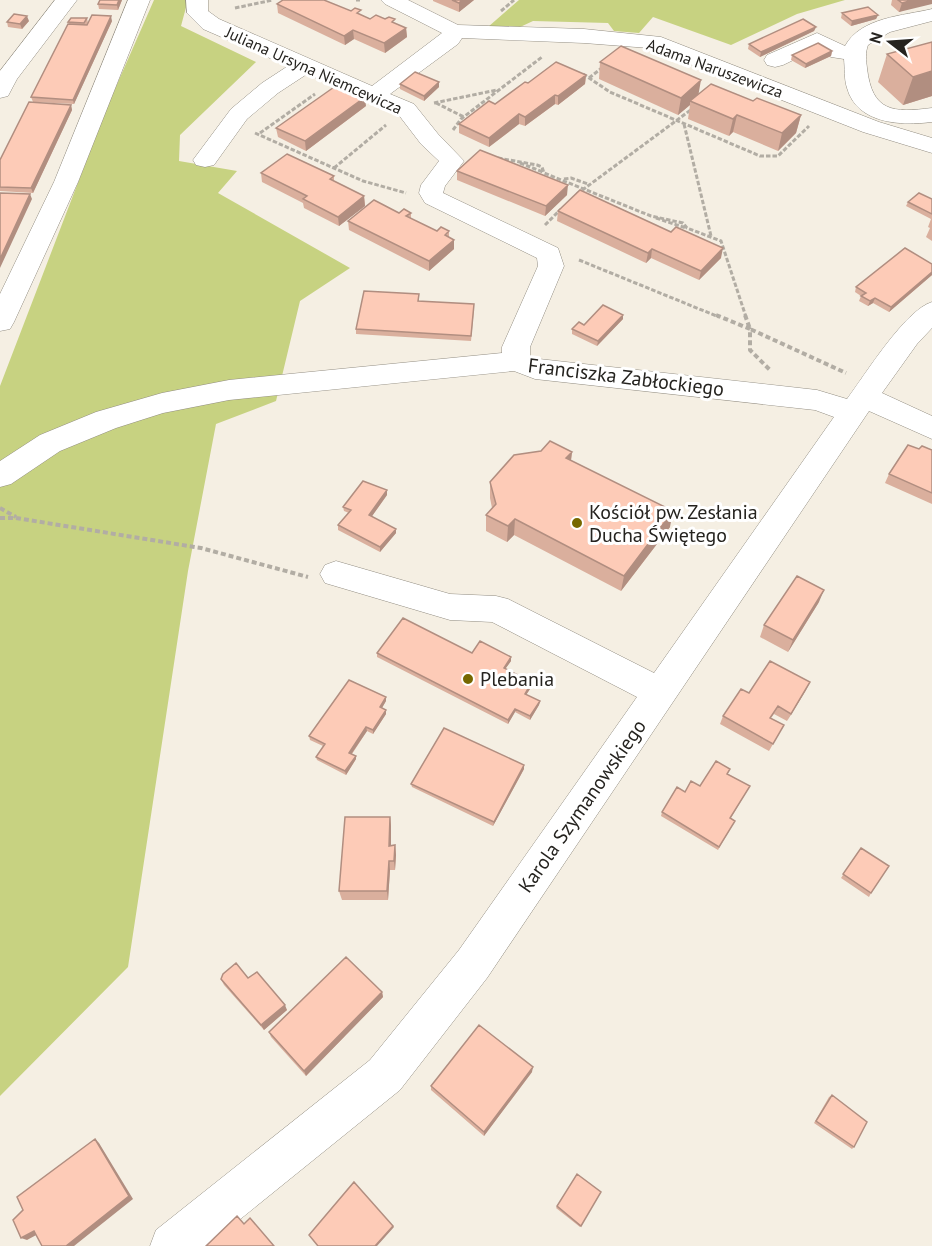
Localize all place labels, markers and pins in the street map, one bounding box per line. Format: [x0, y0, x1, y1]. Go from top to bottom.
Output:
place label: Kościół pw. Zesłania Ducha Świętego [589, 499, 758, 548]
marker: Kościół pw. Zesłania Ducha Świętego [570, 516, 584, 530]
place label: Plebania [480, 666, 554, 692]
marker: Plebania [461, 672, 475, 686]

